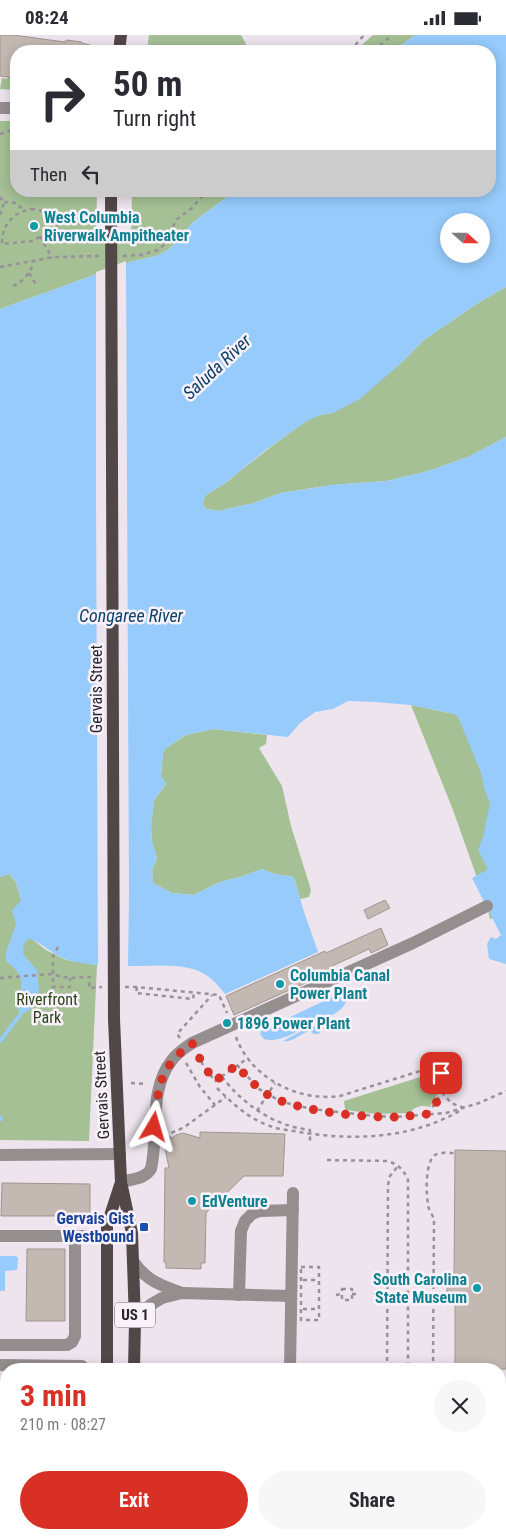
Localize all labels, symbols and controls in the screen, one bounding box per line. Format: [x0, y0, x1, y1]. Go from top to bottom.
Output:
text: 08:24 [25, 6, 69, 29]
text: 50 m [113, 64, 182, 105]
icon: right [30, 65, 95, 130]
text: Turn right [113, 106, 196, 131]
icon: left [77, 160, 105, 188]
text: Then [30, 163, 67, 186]
place label: West Columbia Riverwalk Ampitheater [44, 208, 189, 245]
north arrow [440, 213, 490, 263]
map controls [440, 213, 490, 263]
marker: West Columbia Riverwalk Ampitheater [28, 220, 40, 232]
water label: Saluda River [178, 329, 255, 403]
water label: Congaree River [79, 605, 184, 626]
street label: Gervais Street [87, 644, 106, 733]
place label: Columbia Canal Power Plant [290, 966, 390, 1003]
marker: Columbia Canal Power Plant [274, 978, 286, 990]
park label: Riverfront Park [16, 990, 78, 1027]
place label: 1896 Power Plant [237, 1014, 350, 1033]
marker: 1896 Power Plant [221, 1017, 233, 1029]
street label: Gervais Street [90, 1050, 113, 1140]
pin [420, 1052, 462, 1094]
icon: arrive [427, 1059, 455, 1087]
position arrow [127, 1100, 179, 1152]
place label: EdVenture [202, 1192, 268, 1211]
marker: EdVenture [186, 1195, 198, 1207]
place label: Gervais Gist Westbound [56, 1209, 134, 1246]
marker: Gervais Gist Westbound [138, 1221, 150, 1233]
place label: South Carolina State Museum [373, 1270, 467, 1307]
marker: South Carolina State Museum [471, 1282, 483, 1294]
road number: US 1 [115, 1303, 155, 1327]
text: 3 min [20, 1378, 87, 1413]
button: close [434, 1380, 486, 1432]
text: 210 m · 08:27 [20, 1415, 106, 1434]
button: Exit [20, 1471, 248, 1529]
button: Share [258, 1471, 486, 1529]

